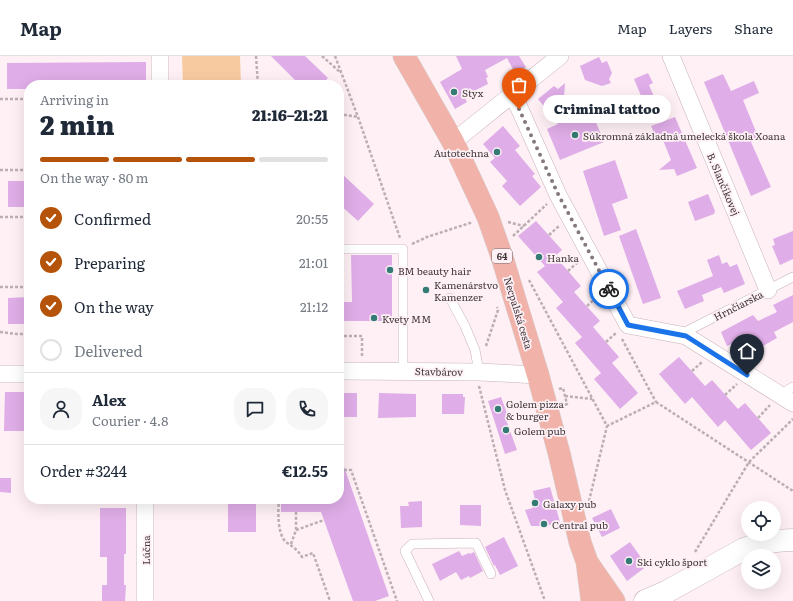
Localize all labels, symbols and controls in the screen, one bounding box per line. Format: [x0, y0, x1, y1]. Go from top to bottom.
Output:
text: Map [20, 14, 62, 42]
text: Map [617, 18, 647, 38]
text: Layers [669, 18, 712, 38]
text: Share [734, 18, 773, 38]
pin [502, 68, 536, 109]
icon: bag [508, 74, 530, 96]
place label: Styx [462, 85, 484, 100]
marker: Styx [449, 87, 459, 97]
text: Arriving in [40, 90, 109, 109]
callout: Criminal tattoo [543, 95, 671, 123]
text: Criminal tattoo [554, 99, 660, 118]
text: 21:16–21:21 [252, 103, 328, 126]
text: 2 min [40, 104, 115, 143]
place label: Súkromná základná umelecká škola Xoana [583, 128, 786, 143]
marker: Súkromná základná umelecká škola Xoana [570, 130, 580, 140]
place label: Autotechna [434, 145, 490, 160]
marker: Autotechna [492, 147, 502, 157]
street label: B. Slančíkovej [704, 150, 744, 218]
text: On the way · 80 m [40, 168, 148, 187]
icon: check [40, 207, 62, 229]
text: Confirmed [74, 207, 151, 230]
text: 20:55 [296, 209, 328, 228]
road number: 64 [492, 249, 512, 263]
place label: Hanka [547, 250, 579, 265]
icon: check [40, 251, 62, 273]
text: Preparing [74, 251, 145, 274]
marker: Hanka [534, 252, 544, 262]
text: 21:01 [299, 253, 328, 272]
place label: BM beauty hair [398, 263, 471, 278]
marker: BM beauty hair [385, 265, 395, 275]
courier [589, 269, 629, 309]
street label: Necpalská cesta [501, 275, 537, 351]
place label: Kamenárstvo Kamenzer [434, 277, 498, 304]
icon: bike [598, 278, 620, 300]
marker: Kamenárstvo Kamenzer [421, 285, 431, 295]
street label: Hrnčiarska [711, 286, 766, 324]
icon: check [40, 295, 62, 317]
text: On the way [74, 295, 154, 318]
text: 21:12 [300, 297, 328, 316]
place label: Kvety MM [382, 311, 431, 326]
marker: Kvety MM [369, 313, 379, 323]
pin [730, 334, 764, 375]
text: Delivered [74, 339, 143, 362]
icon: home [736, 340, 758, 362]
street label: Stavbárov [415, 363, 463, 379]
button: person [40, 388, 82, 430]
text: Alex [92, 388, 126, 411]
button: chat [234, 388, 276, 430]
button: phone [286, 388, 328, 430]
place label: Golem pizza & burger [506, 396, 564, 423]
marker: Golem pizza & burger [493, 404, 503, 414]
text: Courier · 4.8 [92, 411, 168, 430]
place label: Golem pub [514, 423, 566, 438]
marker: Golem pub [501, 425, 511, 435]
text: Order #3244 [40, 459, 127, 482]
text: €12.55 [282, 459, 328, 482]
place label: Galaxy pub [543, 496, 596, 511]
marker: Galaxy pub [530, 498, 540, 508]
map controls [741, 501, 781, 589]
button: locate [741, 501, 781, 541]
place label: Central pub [552, 517, 608, 532]
marker: Central pub [539, 519, 549, 529]
street label: Lúčna [138, 535, 153, 565]
button: layers [741, 549, 781, 589]
place label: Ski cyklo šport [637, 554, 707, 569]
marker: Ski cyklo šport [624, 556, 634, 566]

